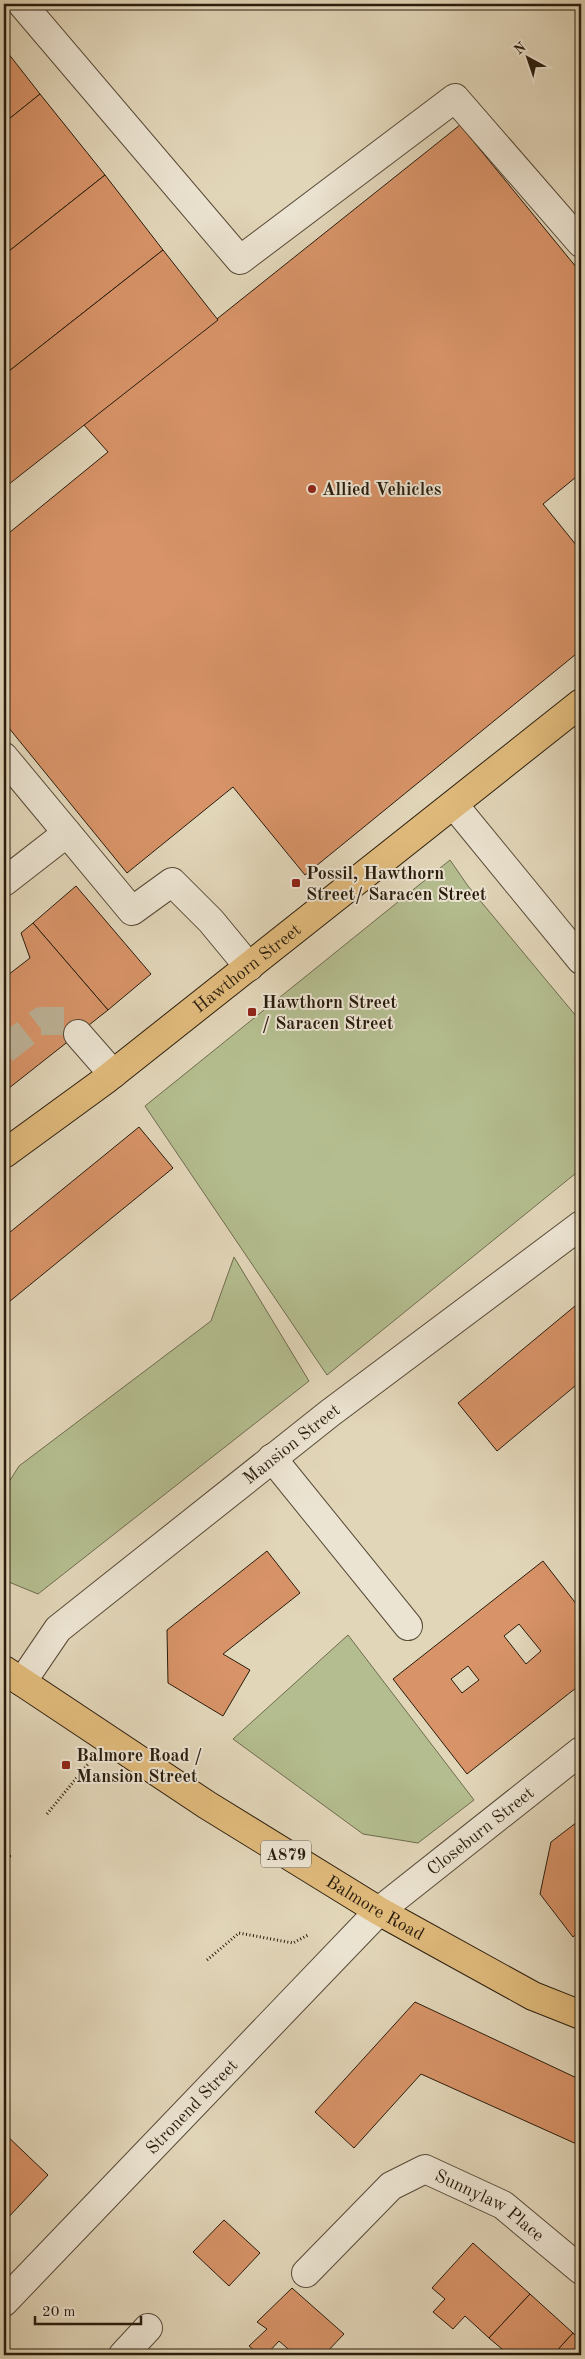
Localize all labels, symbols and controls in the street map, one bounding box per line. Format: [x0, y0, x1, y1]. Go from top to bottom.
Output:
north arrow [502, 32, 552, 82]
text: N [512, 40, 529, 58]
place label: Allied Vehicles [322, 481, 442, 499]
marker: Allied Vehicles [306, 483, 318, 495]
place label: Possil, Hawthorn Street/ Saracen Street [306, 865, 487, 904]
marker: Possil, Hawthorn Street/ Saracen Street [290, 877, 302, 889]
street label: Hawthorn Street [190, 921, 305, 1017]
place label: Hawthorn Street / Saracen Street [262, 994, 398, 1033]
marker: Hawthorn Street / Saracen Street [246, 1006, 258, 1018]
street label: Mansion Street [240, 1401, 344, 1488]
place label: Balmore Road / Mansion Street [76, 1747, 202, 1786]
marker: Balmore Road / Mansion Street [60, 1759, 72, 1771]
street label: Closeburn Street [424, 1784, 538, 1879]
road number: A879 [261, 1840, 311, 1868]
street label: Balmore Road [323, 1873, 427, 1944]
street label: Stronend Street [143, 2056, 242, 2158]
street label: Sunnylaw Place [432, 2167, 547, 2245]
scale bar [35, 2294, 141, 2326]
text: 20 m [42, 2305, 76, 2320]

